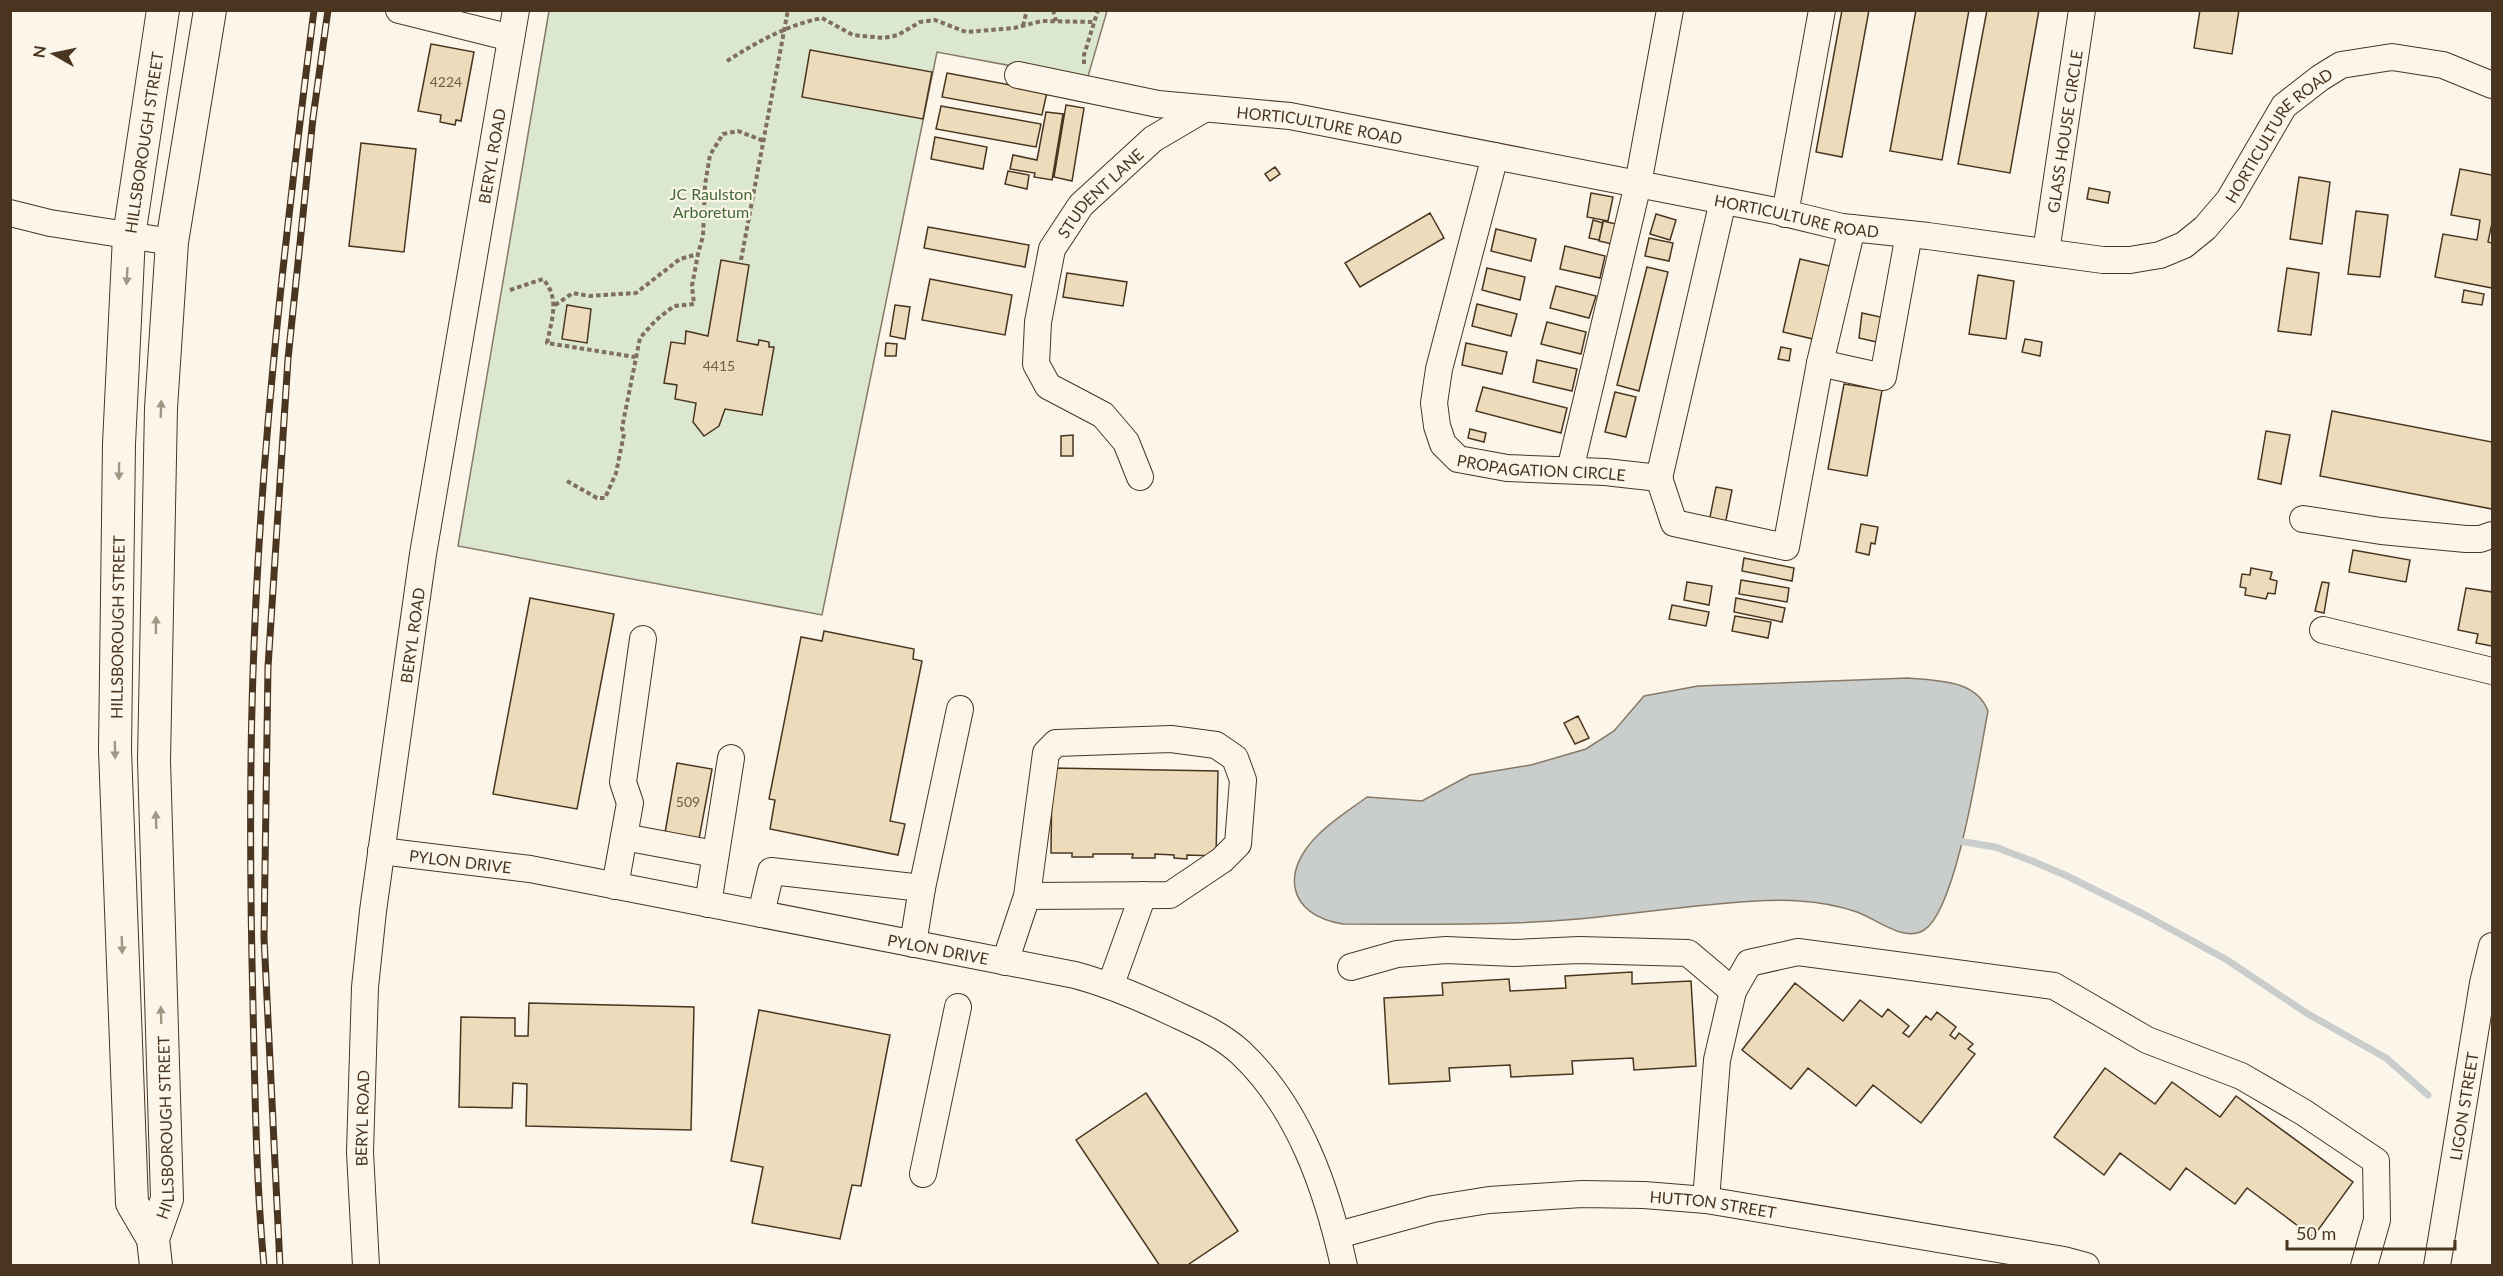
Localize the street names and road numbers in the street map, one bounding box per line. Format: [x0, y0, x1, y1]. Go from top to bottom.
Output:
street label: GLASS HOUSE CIRCLE [2042, 49, 2085, 214]
street label: HILLSBOROUGH STREET [120, 50, 166, 235]
street label: HORTICULTURE ROAD [2220, 63, 2336, 206]
street label: HORTICULTURE ROAD [1236, 102, 1404, 147]
street label: BERYL ROAD [474, 107, 509, 205]
street label: STUDENT LANE [1053, 144, 1146, 241]
street label: HORTICULTURE ROAD [1713, 190, 1880, 240]
street label: PROPAGATION CIRCLE [1456, 450, 1627, 484]
street label: HILLSBOROUGH STREET [106, 535, 127, 719]
street label: BERYL ROAD [396, 586, 428, 684]
street label: PYLON DRIVE [408, 845, 513, 876]
street label: PYLON DRIVE [886, 929, 991, 968]
street label: HILLSBOROUGH STREET [151, 1035, 177, 1221]
street label: LIGON STREET [2445, 1050, 2481, 1162]
street label: BERYL ROAD [350, 1070, 372, 1167]
street label: HUTTON STREET [1649, 1186, 1778, 1221]

